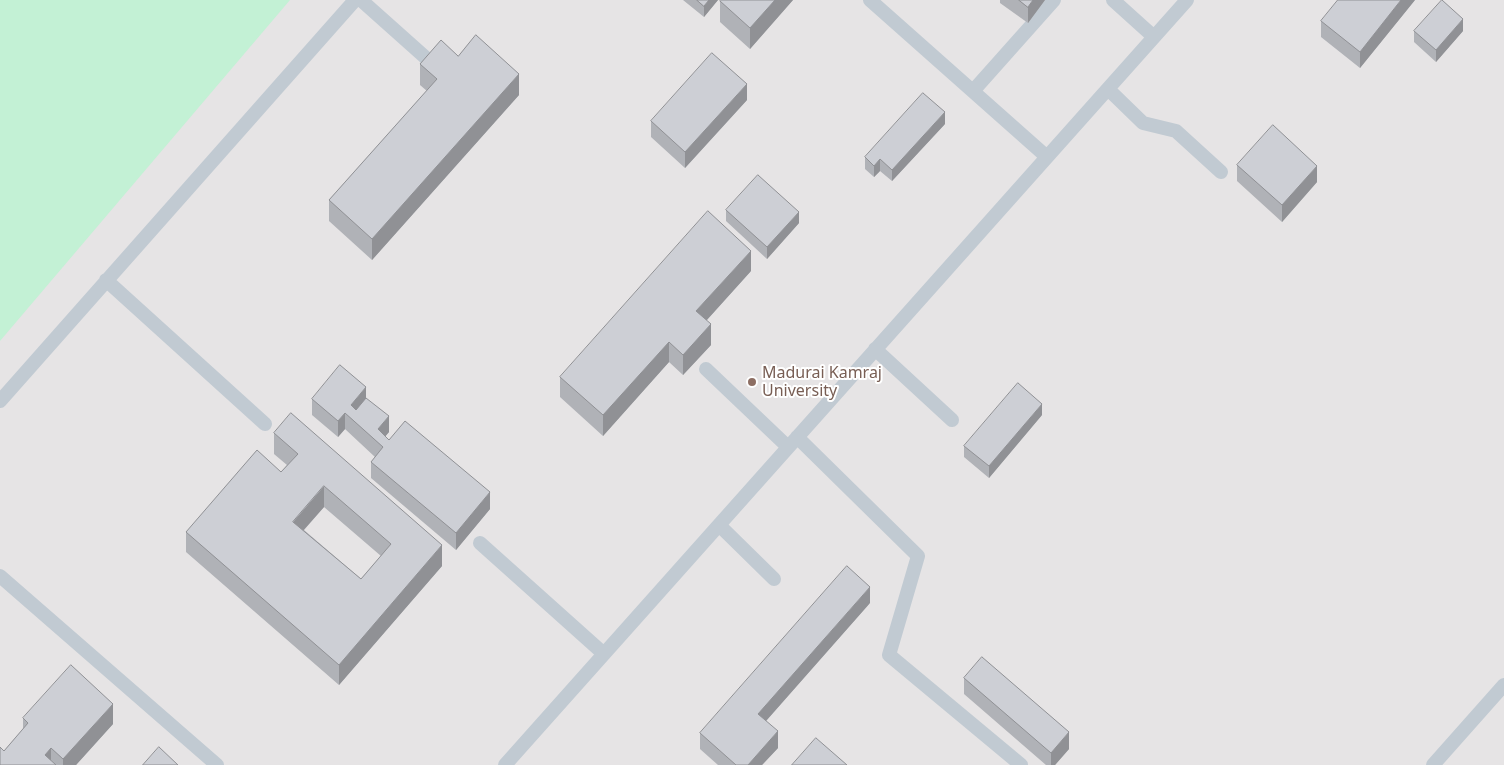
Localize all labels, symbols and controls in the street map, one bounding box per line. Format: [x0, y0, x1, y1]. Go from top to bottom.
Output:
place label: Madurai Kamraj University [762, 363, 882, 401]
marker: Madurai Kamraj University [746, 376, 758, 388]

